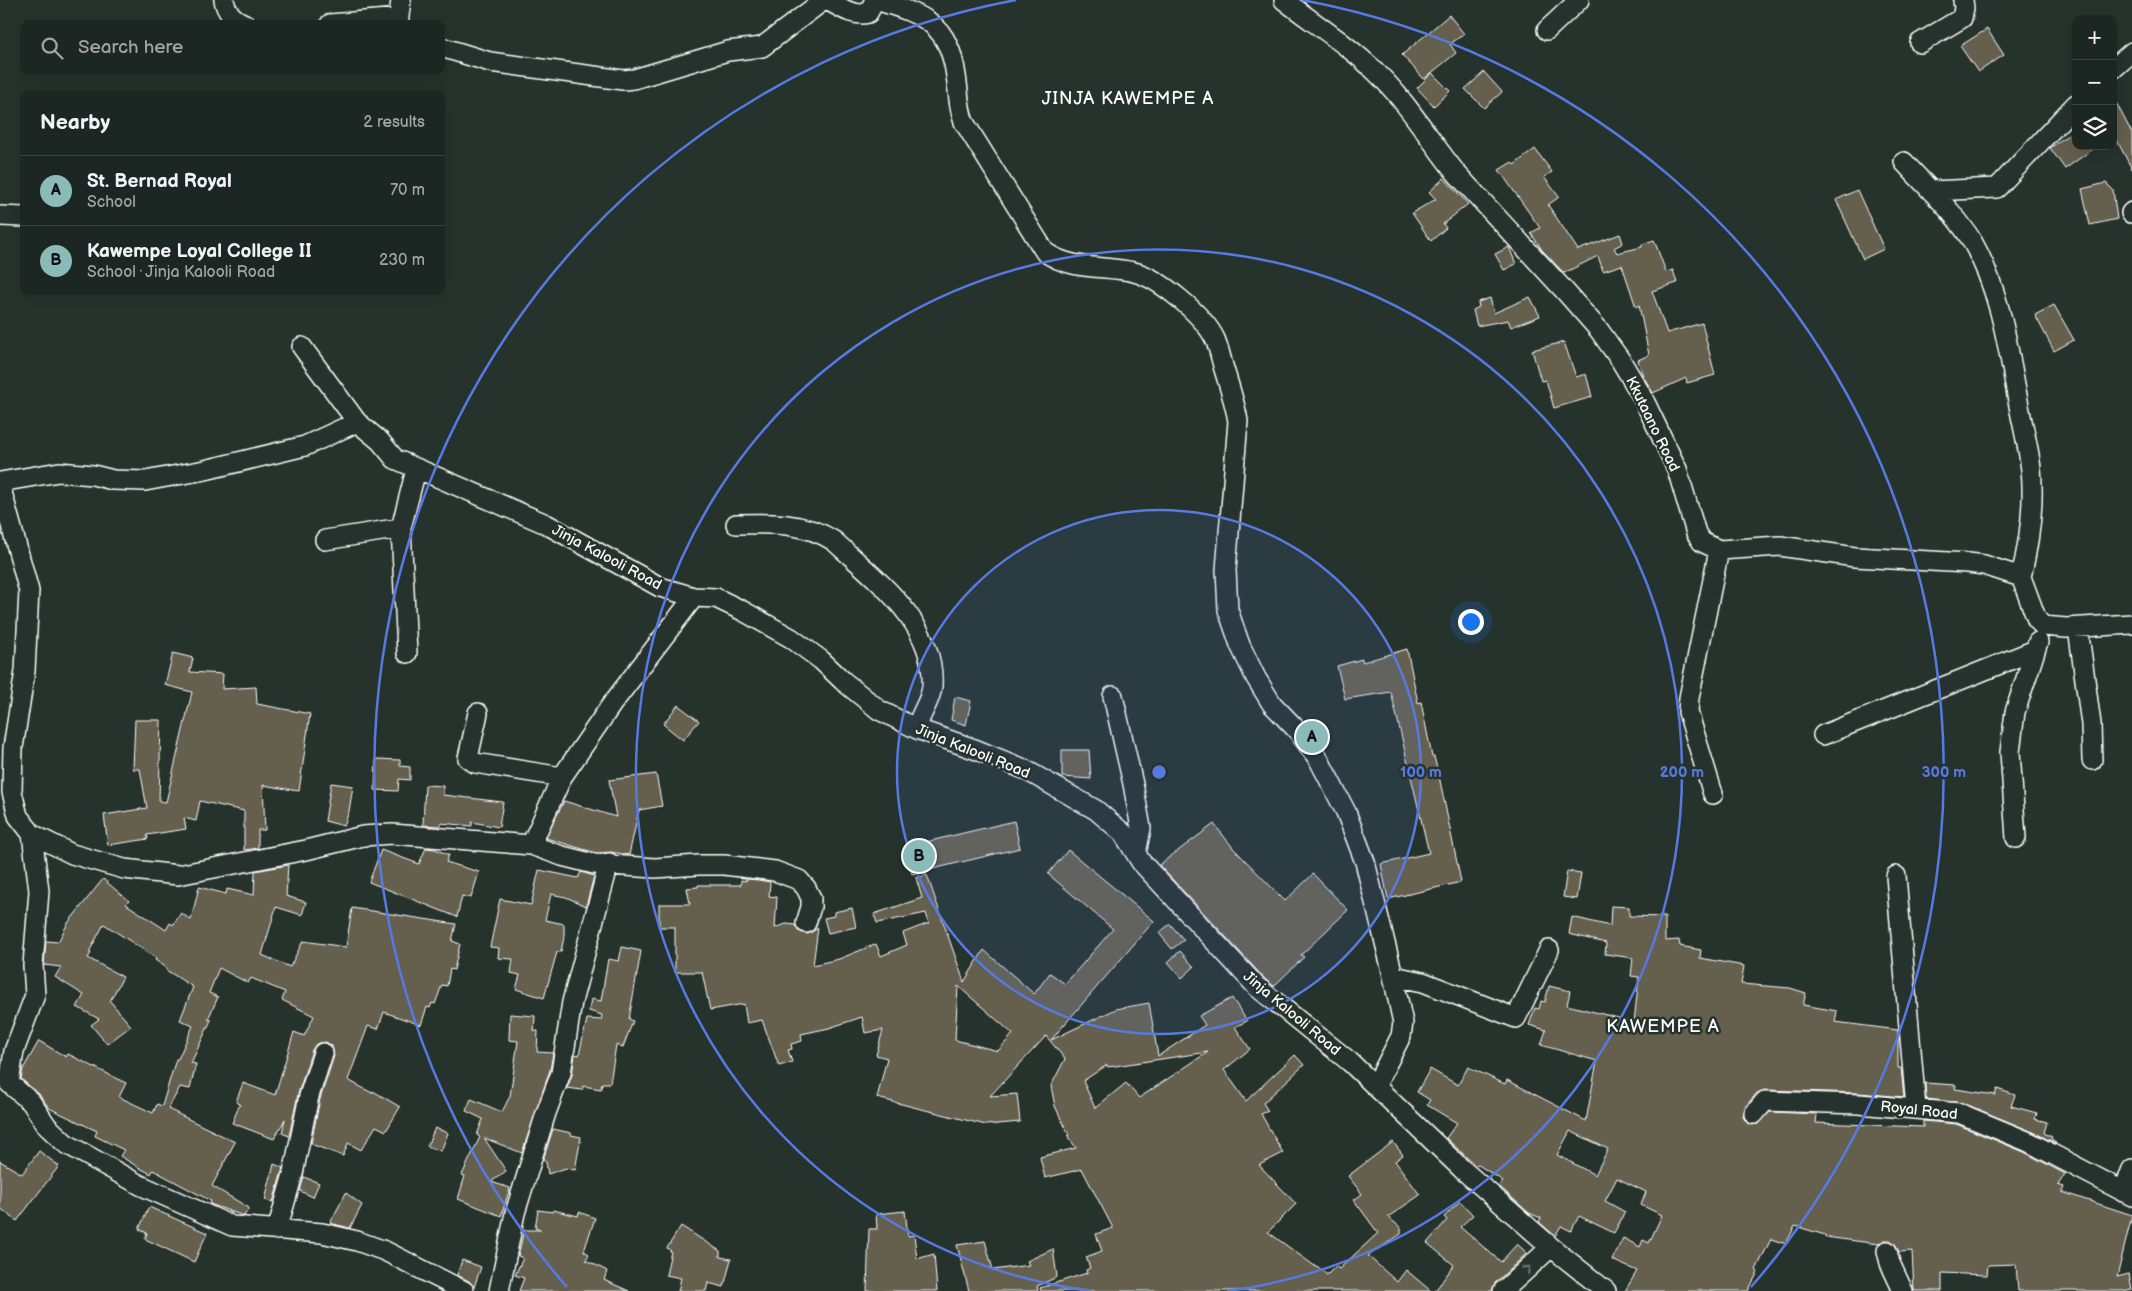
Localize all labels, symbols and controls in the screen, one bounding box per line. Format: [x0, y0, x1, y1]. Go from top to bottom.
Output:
map controls [2072, 15, 2117, 150]
button: + [2072, 15, 2117, 60]
search box [20, 20, 445, 75]
icon: search [38, 34, 66, 62]
text: Search here [78, 36, 183, 59]
button: − [2072, 60, 2117, 105]
district label: JINJA KAWEMPE A [1042, 88, 1214, 109]
button: layers [2072, 105, 2117, 150]
text: Nearby [40, 110, 110, 135]
text: 2 results [363, 113, 425, 132]
text: St. Bernad Royal [87, 170, 232, 193]
text: A [51, 181, 61, 200]
text: 70 m [390, 181, 425, 200]
text: School [87, 193, 136, 212]
text: Kawempe Loyal College II [87, 240, 312, 263]
text: B [50, 251, 62, 270]
text: 230 m [379, 251, 425, 270]
text: School · Jinja Kalooli Road [87, 263, 275, 282]
street label: Kkutaano Road [1621, 373, 1684, 475]
street label: Jinja Kalooli Road [549, 521, 665, 594]
your location [1458, 609, 1484, 635]
pin: A [1296, 718, 1328, 756]
street label: Jinja Kalooli Road [913, 720, 1033, 783]
centre of rings [1150, 763, 1168, 781]
text: 100 m [1400, 763, 1442, 782]
text: 200 m [1660, 763, 1704, 782]
text: 300 m [1922, 763, 1966, 782]
pin: B [903, 837, 935, 875]
street label: Jinja Kalooli Road [1239, 967, 1344, 1060]
district label: KAWEMPE A [1606, 1016, 1720, 1037]
street label: Royal Road [1879, 1097, 1958, 1124]
one-way arrow [1521, 1266, 1530, 1275]

